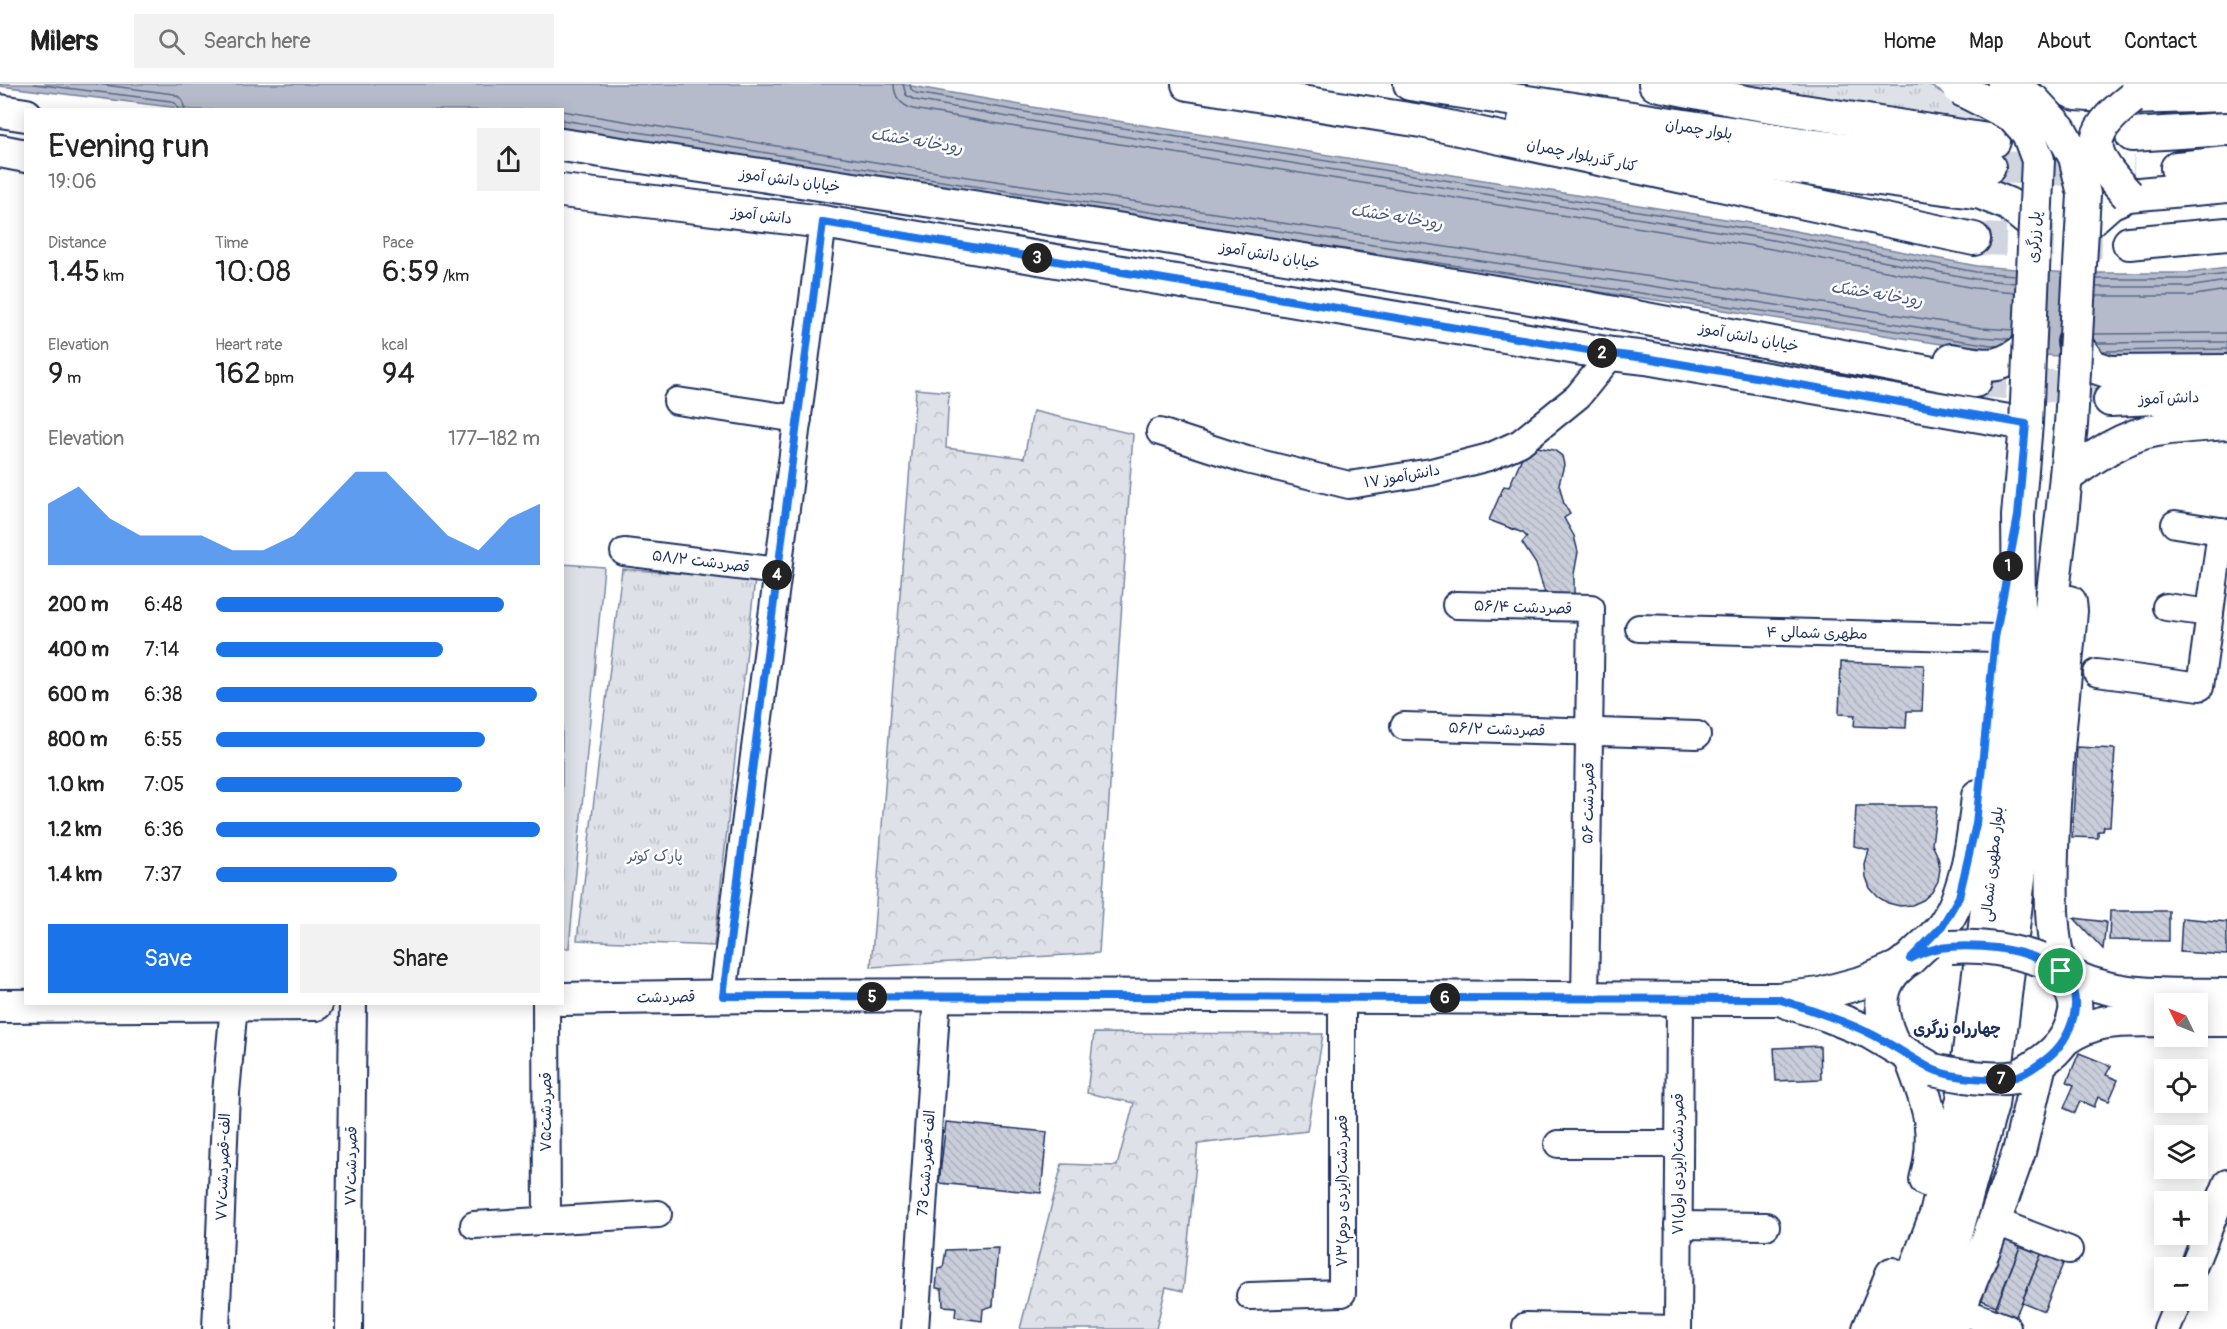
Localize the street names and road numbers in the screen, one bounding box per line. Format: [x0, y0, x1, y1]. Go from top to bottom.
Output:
street label: بلوار چمران [1664, 115, 1734, 144]
street label: کنار گذربلوار چمران [1525, 135, 1639, 176]
street label: خیابان دانش آموز [738, 164, 841, 197]
street label: دانش آموز [730, 202, 793, 229]
street label: پل زرگری [2024, 211, 2045, 263]
street label: خیابان دانش آموز [1217, 237, 1321, 274]
street label: خیابان دانش آموز [1696, 318, 1800, 356]
street label: دانش آموز [2137, 388, 2200, 409]
street label: دانش‌آموز ۱۷ [1363, 460, 1442, 493]
street label: ۵۸/۲ قصردشت [651, 546, 751, 577]
street label: ۵۶/۴ قصردشت [1474, 596, 1572, 619]
street label: ۴ مطهری شمالی [1766, 623, 1868, 644]
street label: ۵۶/۲ قصردشت [1448, 718, 1546, 741]
street label: ۵۶ قصردشت [1578, 762, 1599, 844]
street label: بلوار مطهرى شمالى [1977, 805, 2008, 923]
street label: قصردشت [636, 987, 696, 1008]
street label: قصردشت۷۵ [537, 1072, 556, 1152]
street label: ۷۱قصردشت(ایزدی اول) [1669, 1093, 1688, 1235]
street label: 73 الف-قصردشت [913, 1109, 940, 1217]
street label: ۷۷الف-قصردشت [212, 1113, 235, 1221]
street label: ۷۳قصردشت(ایزدی دوم) [1333, 1115, 1354, 1267]
street label: قصردشت۷۷ [341, 1126, 362, 1206]

